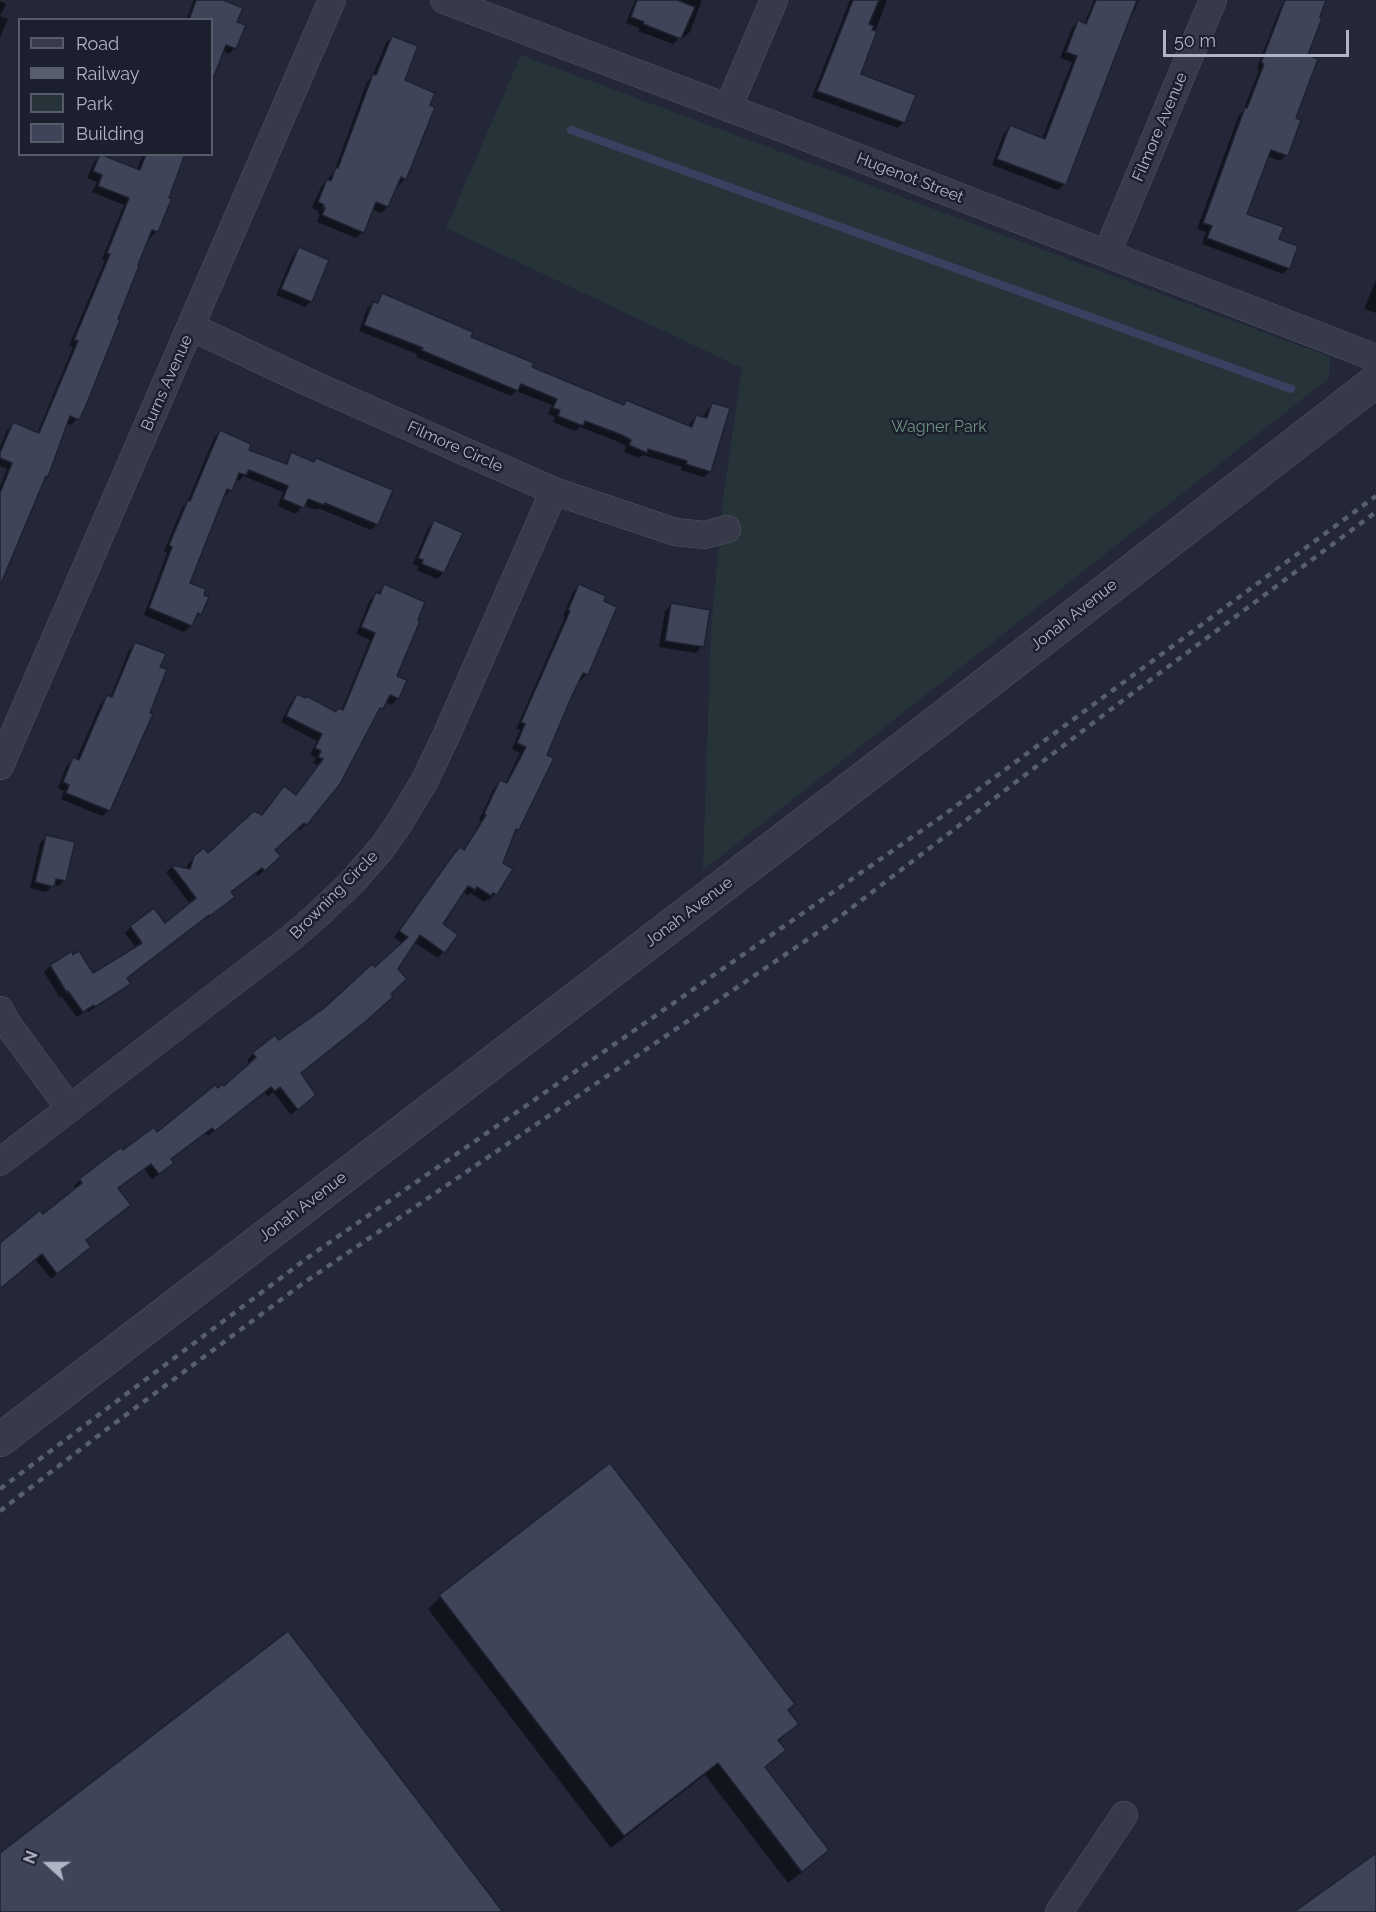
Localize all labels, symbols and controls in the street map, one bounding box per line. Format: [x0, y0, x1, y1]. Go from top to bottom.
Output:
legend [18, 18, 213, 156]
scale bar [1166, 18, 1352, 56]
text: 50 m [1174, 30, 1216, 51]
text: Road [76, 33, 119, 54]
text: Railway [76, 63, 140, 84]
street label: Filmore Avenue [1128, 70, 1192, 184]
text: Park [76, 93, 113, 114]
text: Building [76, 123, 144, 144]
street label: Hugenot Street [854, 149, 966, 207]
street label: Burns Avenue [137, 332, 197, 434]
street label: Filmore Circle [404, 417, 506, 477]
park label: Wagner Park [891, 417, 987, 437]
street label: Jonah Avenue [1027, 575, 1121, 655]
street label: Browning Circle [286, 847, 382, 943]
street label: Jonah Avenue [641, 873, 737, 951]
street label: Jonah Avenue [255, 1168, 351, 1246]
north arrow [18, 1834, 78, 1894]
text: N [20, 1848, 42, 1866]

